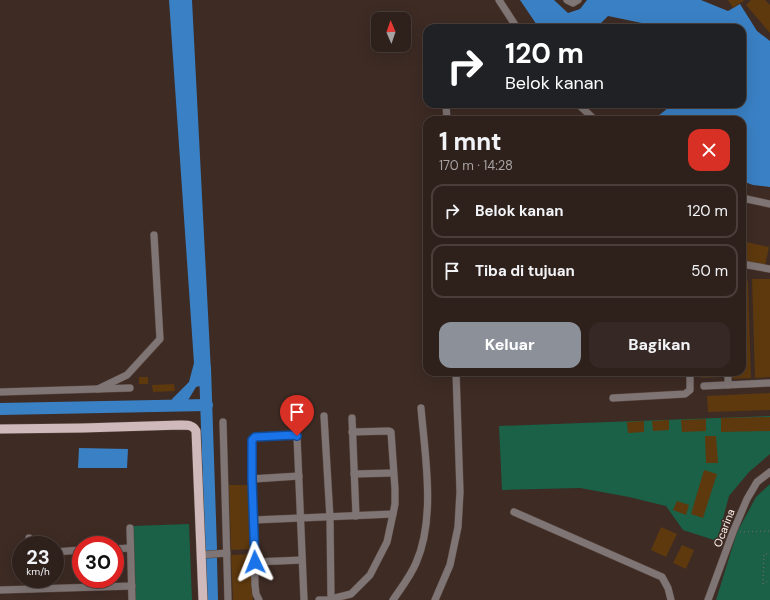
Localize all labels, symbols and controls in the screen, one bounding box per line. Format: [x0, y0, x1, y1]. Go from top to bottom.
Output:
north arrow [371, 12, 411, 52]
map controls [371, 12, 411, 52]
text: 120 m [505, 35, 584, 72]
icon: right [439, 40, 491, 92]
text: Belok kanan [505, 71, 604, 95]
text: 1 mnt [439, 126, 502, 157]
button: close [688, 129, 730, 171]
text: 170 m · 14:28 [439, 157, 513, 174]
icon: right [441, 200, 463, 222]
text: Belok kanan [475, 201, 563, 221]
text: 120 m [687, 201, 728, 221]
icon: arrive [441, 260, 463, 282]
text: Tiba di tujuan [475, 261, 575, 281]
text: 50 m [691, 261, 728, 281]
button: Keluar [439, 322, 581, 368]
button: Bagikan [589, 322, 730, 368]
pin [280, 395, 314, 436]
icon: arrive [286, 401, 308, 423]
street label: Ocarina [710, 507, 738, 549]
speed limit sign: 30 [72, 536, 124, 588]
position arrow [234, 541, 276, 583]
text: 23 [26, 544, 50, 570]
text: km/h [26, 565, 50, 578]

